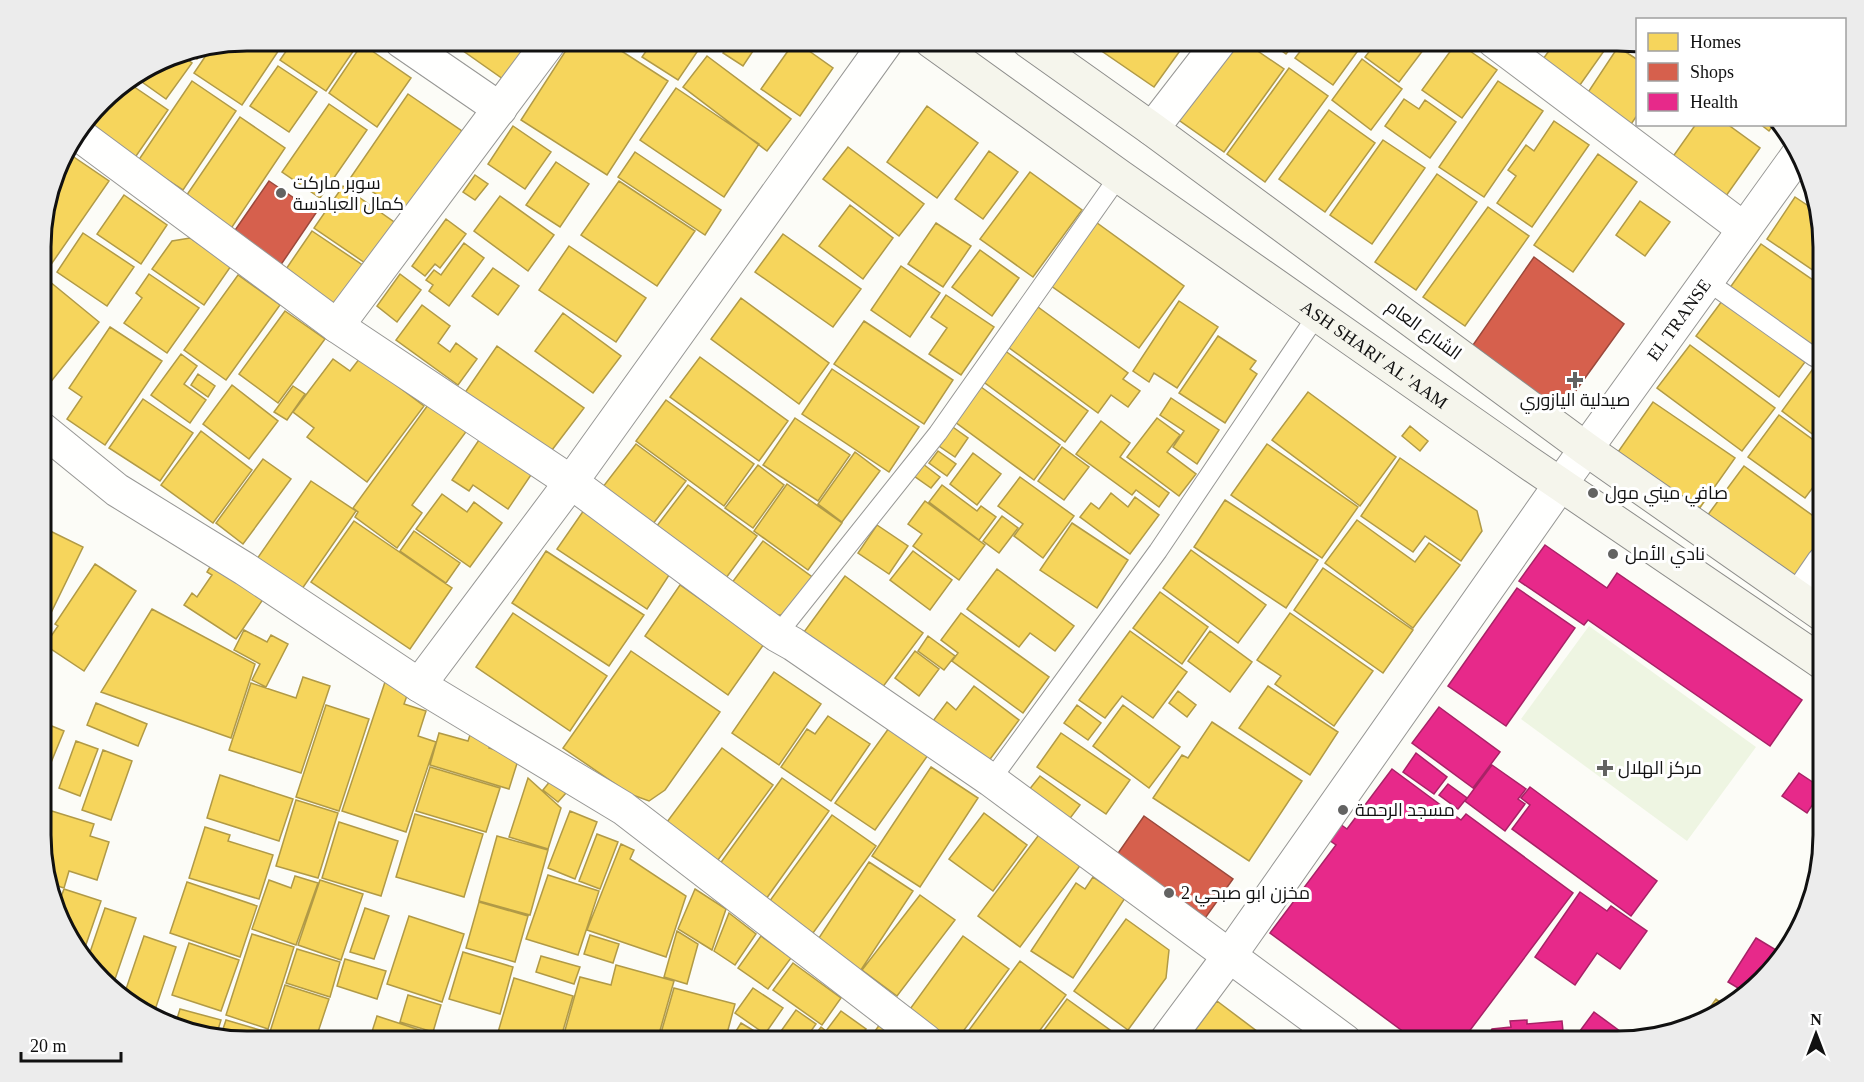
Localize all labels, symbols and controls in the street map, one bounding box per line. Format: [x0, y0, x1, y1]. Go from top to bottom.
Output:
legend [1636, 18, 1846, 126]
text: Homes [1690, 32, 1741, 52]
text: Shops [1690, 62, 1734, 82]
text: Health [1690, 92, 1738, 112]
place label: سوبر ماركت كمال العبادسة [293, 173, 404, 215]
marker: سوبر ماركت كمال العبادسة [274, 186, 288, 200]
street label: EL TRANSE [1643, 275, 1715, 364]
street label: ASH SHARI' AL 'AAM [1297, 296, 1451, 413]
street label: الشارع العام [1382, 296, 1465, 365]
marker: صيدلية اليازوري [1568, 373, 1582, 387]
place label: صيدلية اليازوري [1520, 390, 1630, 414]
place label: صافي ميني مول [1605, 483, 1728, 507]
marker: صافي ميني مول [1586, 486, 1600, 500]
place label: نادي الأمل [1625, 544, 1705, 568]
marker: نادي الأمل [1606, 547, 1620, 561]
place label: مركز الهلال [1618, 758, 1702, 779]
marker: مركز الهلال [1596, 759, 1614, 777]
place label: مسجد الرحمة [1355, 800, 1455, 821]
marker: مسجد الرحمة [1336, 803, 1350, 817]
place label: مخزن ابو صبحي 2 [1181, 883, 1310, 907]
marker: مخزن ابو صبحي 2 [1162, 886, 1176, 900]
north arrow [1786, 1004, 1846, 1064]
text: N [1810, 1011, 1822, 1028]
scale bar [21, 1025, 122, 1063]
text: 20 m [30, 1036, 67, 1056]

